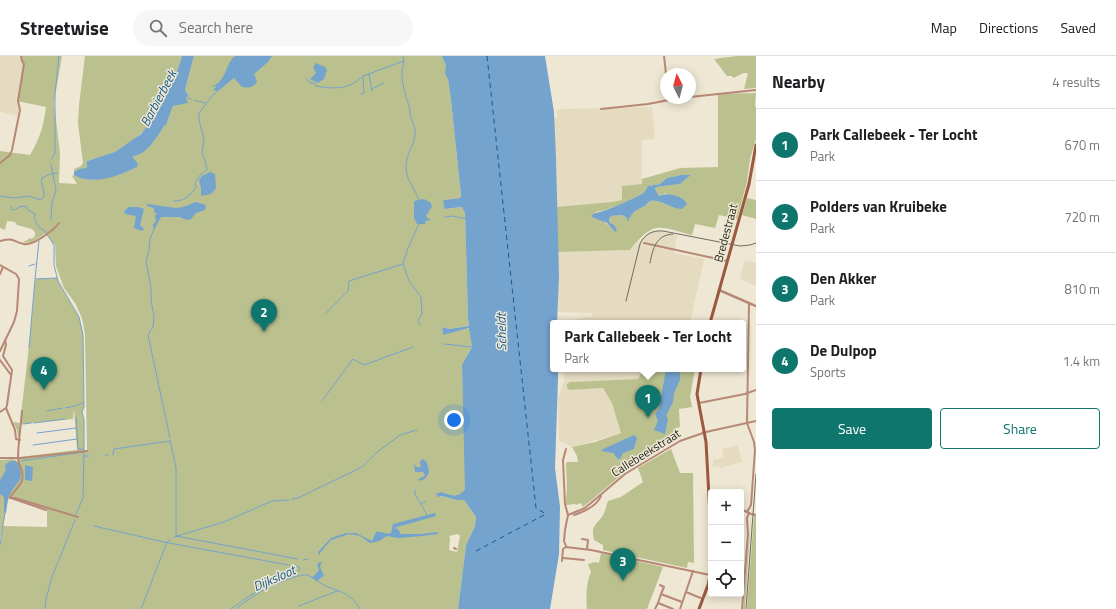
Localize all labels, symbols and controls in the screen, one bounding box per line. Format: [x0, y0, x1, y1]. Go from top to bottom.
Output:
search box [133, 10, 413, 46]
text: Streetwise [20, 13, 109, 42]
text: Search here [179, 16, 253, 39]
icon: search [147, 17, 169, 39]
text: Map [931, 17, 957, 38]
text: Directions [979, 17, 1038, 38]
text: Saved [1060, 17, 1096, 38]
water label: Barbierbeek [135, 64, 182, 130]
north arrow [660, 68, 696, 104]
text: Nearby [772, 69, 825, 95]
text: 4 results [1052, 72, 1100, 92]
text: Park Callebeek - Ter Locht [810, 123, 977, 146]
text: 1 [781, 135, 789, 155]
text: 670 m [1064, 135, 1100, 155]
text: Park [810, 146, 835, 166]
text: Polders van Kruibeke [810, 195, 947, 218]
street label: Bredestraat [709, 201, 743, 264]
text: 2 [781, 207, 789, 227]
text: 720 m [1064, 207, 1100, 227]
text: Park [810, 218, 835, 238]
text: Den Akker [810, 267, 876, 290]
text: 3 [781, 279, 789, 299]
text: 810 m [1064, 279, 1100, 299]
text: Park [810, 290, 835, 310]
pin: 2 [251, 299, 277, 332]
water label: Scheldt [491, 311, 511, 351]
popup [550, 320, 746, 372]
text: Park Callebeek - Ter Locht [564, 325, 732, 348]
text: De Dulpop [810, 339, 877, 362]
text: Park [564, 348, 589, 368]
text: 4 [781, 351, 789, 371]
text: 1.4 km [1063, 351, 1100, 371]
pin: 4 [31, 357, 57, 390]
text: Sports [810, 362, 846, 382]
pin: 1 [635, 385, 661, 418]
button: Save [772, 408, 932, 449]
button: Share [940, 408, 1100, 449]
your location [444, 410, 464, 430]
street label: Callebeekstraat [607, 423, 685, 481]
map controls [708, 489, 744, 597]
button: + [708, 489, 744, 525]
button: − [708, 525, 744, 561]
pin: 3 [610, 548, 636, 581]
water label: Dijksloot [250, 559, 300, 596]
button: locate [708, 561, 744, 597]

